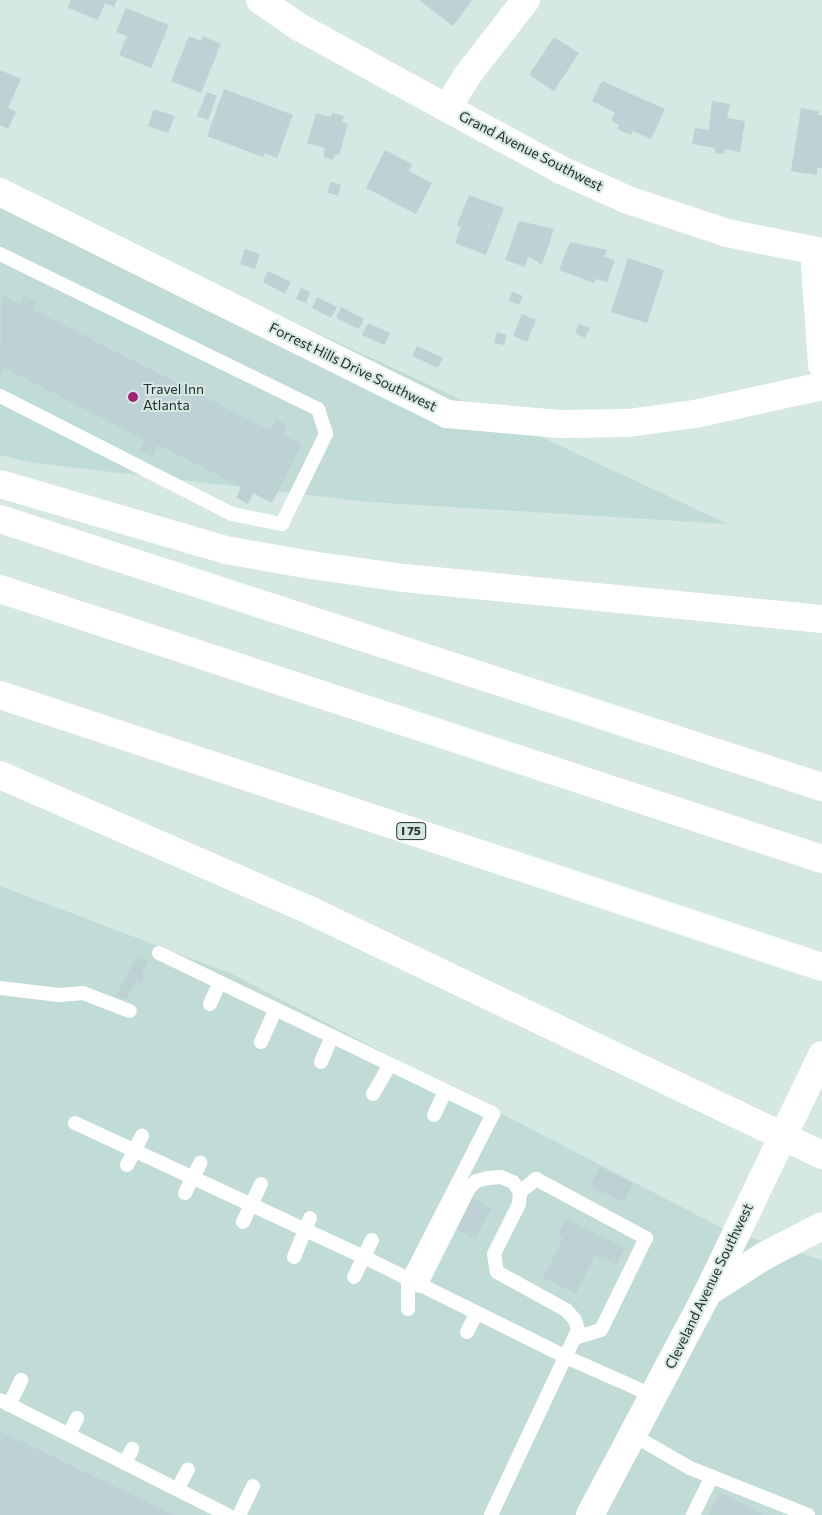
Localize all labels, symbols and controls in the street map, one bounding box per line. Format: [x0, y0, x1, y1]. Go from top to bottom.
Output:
street label: Grand Avenue Southwest [456, 107, 606, 195]
street label: Forrest Hills Drive Southwest [266, 319, 440, 415]
place label: Travel Inn Atlanta [143, 381, 204, 414]
marker: Travel Inn Atlanta [127, 391, 139, 403]
road number: I 75 [396, 821, 426, 840]
street label: Cleveland Avenue Southwest [662, 1200, 756, 1372]

